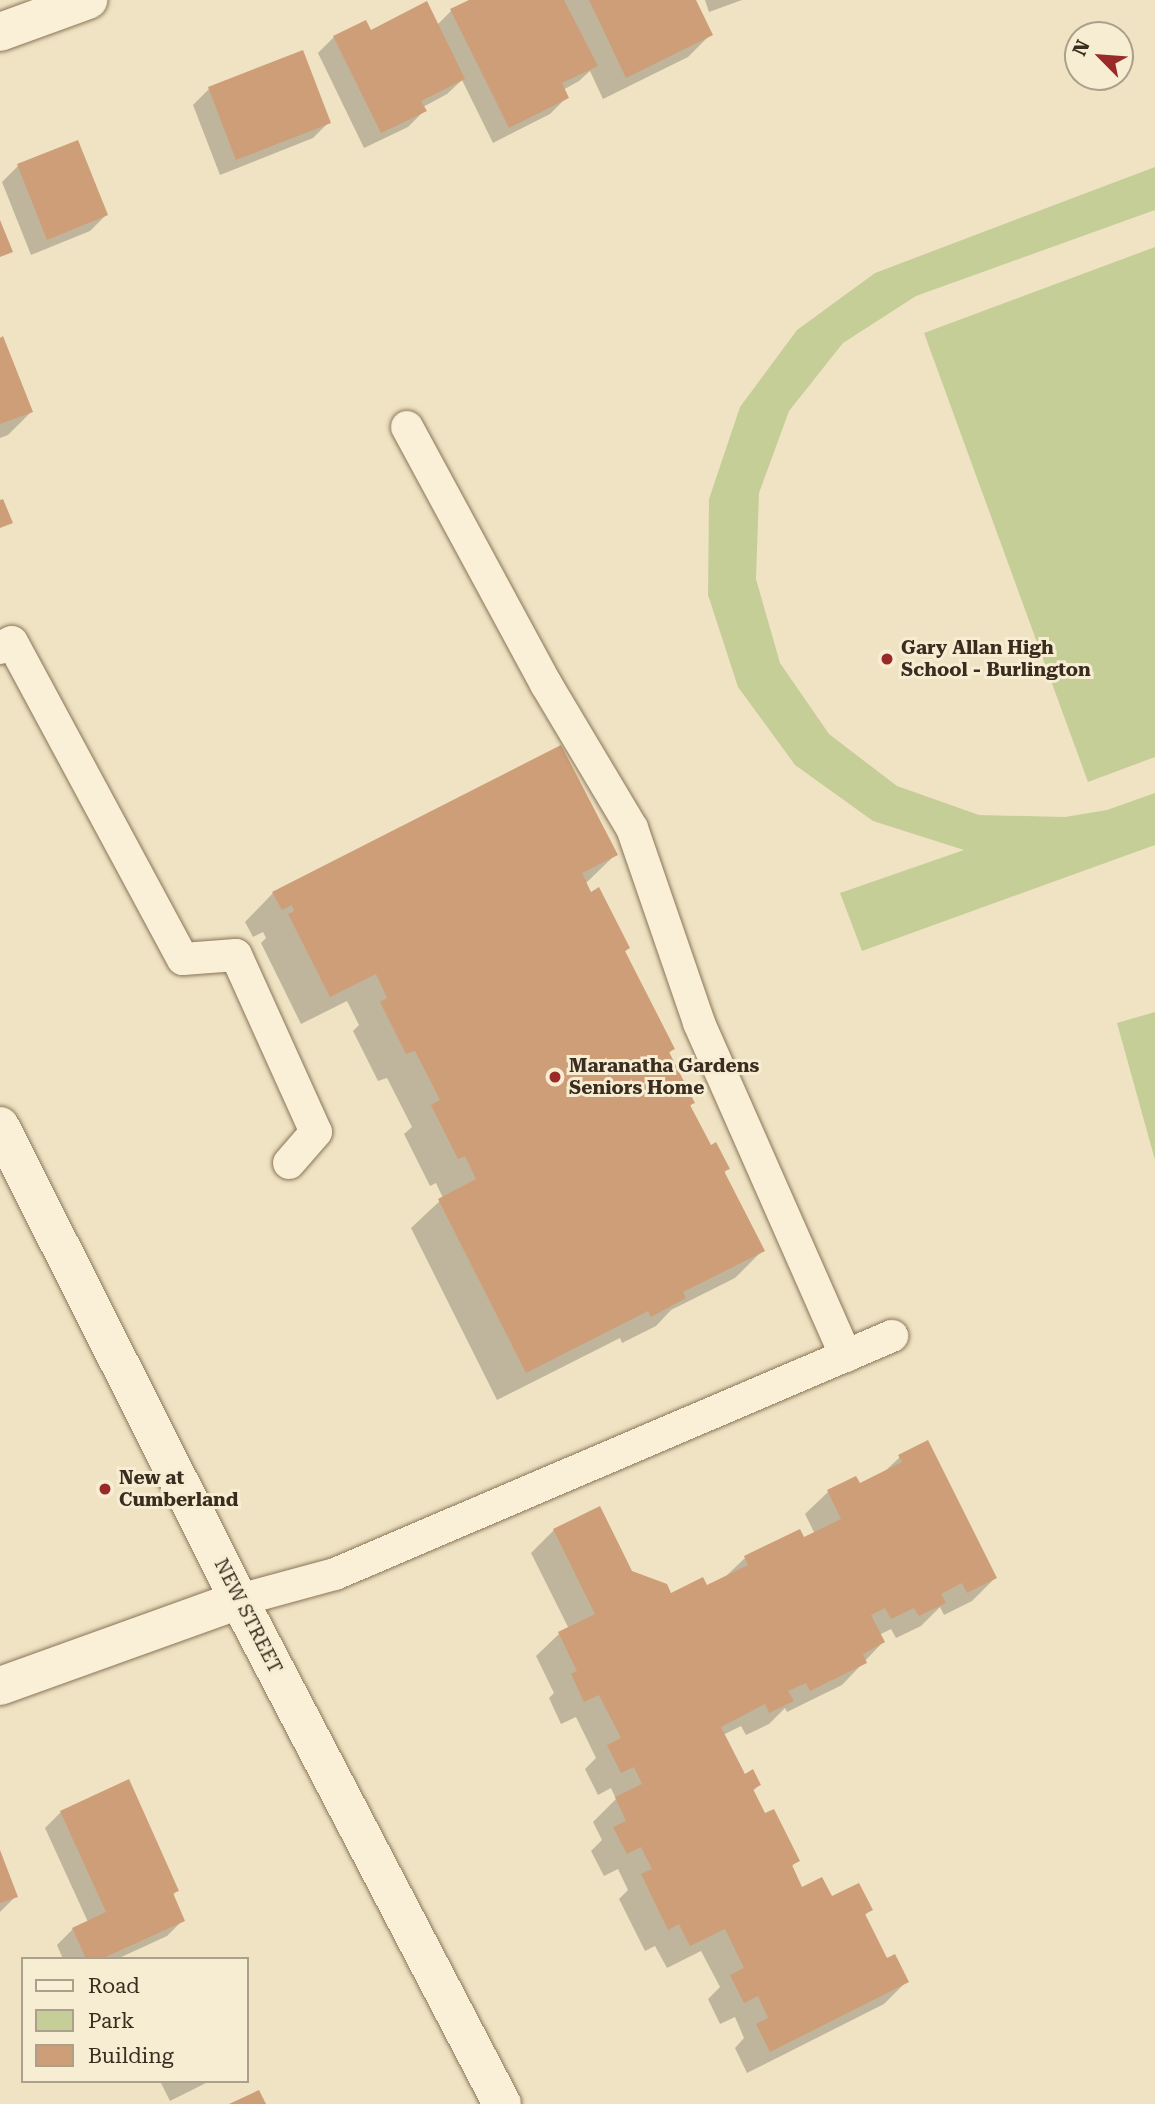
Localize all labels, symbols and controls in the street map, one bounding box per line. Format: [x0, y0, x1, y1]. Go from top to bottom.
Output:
north arrow [1064, 21, 1134, 91]
text: N [1068, 36, 1095, 59]
place label: Gary Allan High School - Burlington [901, 637, 1091, 681]
marker: Gary Allan High School - Burlington [879, 651, 895, 667]
place label: Maranatha Gardens Seniors Home [569, 1055, 759, 1099]
marker: Maranatha Gardens Seniors Home [547, 1069, 563, 1085]
place label: New at Cumberland [119, 1467, 238, 1511]
marker: New at Cumberland [97, 1481, 113, 1497]
street label: NEW STREET [209, 1555, 287, 1677]
legend [21, 1957, 248, 2083]
text: Road [88, 1974, 140, 1998]
text: Park [88, 2009, 134, 2033]
text: Building [88, 2044, 174, 2068]

